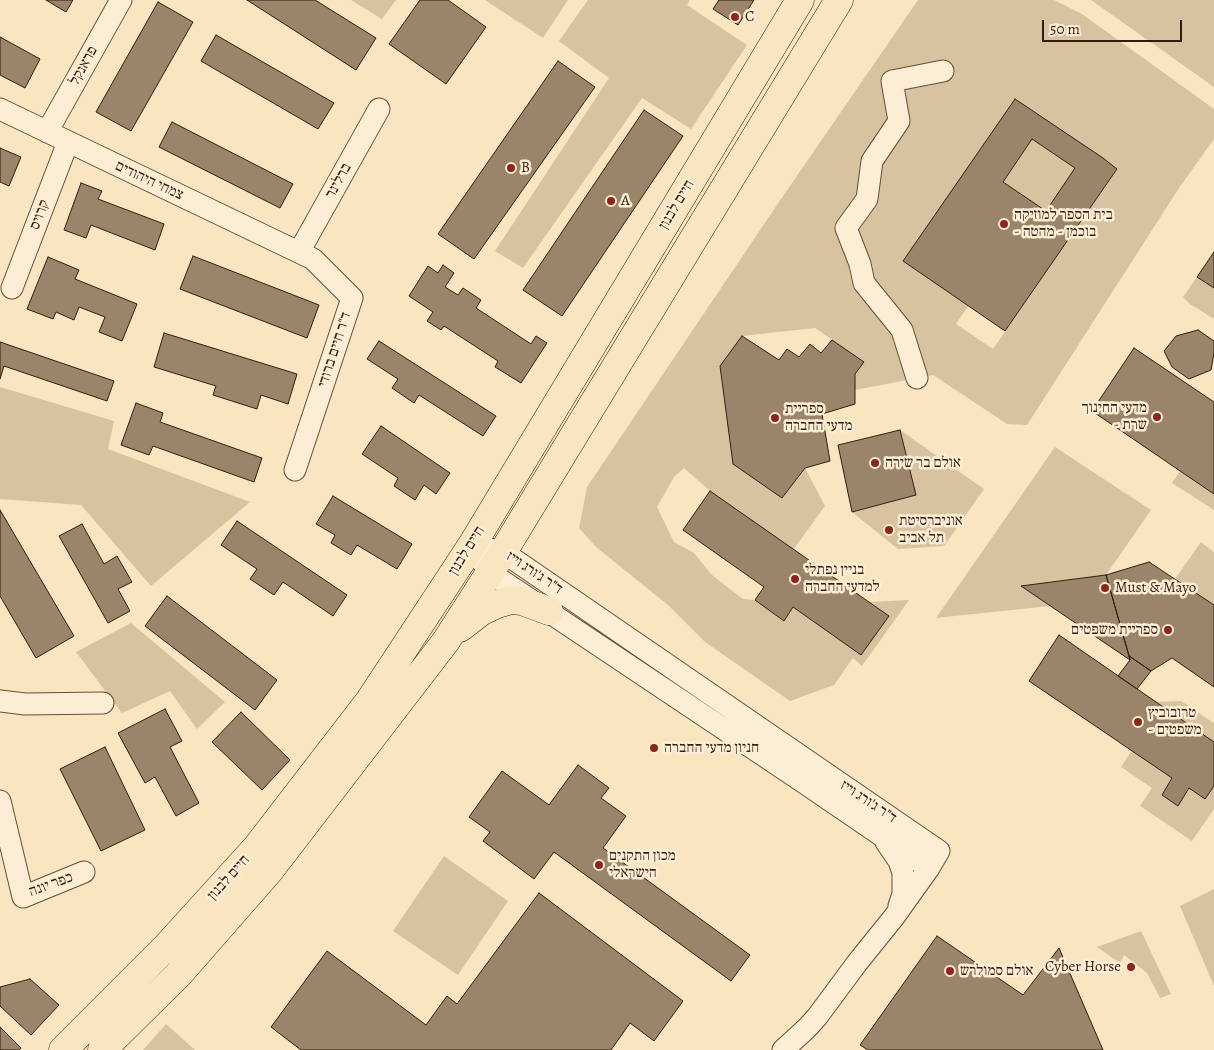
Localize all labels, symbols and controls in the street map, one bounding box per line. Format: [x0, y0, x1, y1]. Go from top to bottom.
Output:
place label: C [745, 8, 754, 26]
scale bar [1044, 10, 1184, 42]
marker: C [729, 11, 741, 23]
text: 50 m [1050, 19, 1080, 39]
street label: פראנקל [66, 43, 102, 89]
street label: צמחי היהודים [112, 157, 186, 205]
place label: B [521, 159, 530, 177]
street label: ברלינר [322, 160, 356, 202]
marker: B [505, 162, 517, 174]
street label: חיים לבנון [655, 177, 699, 233]
place label: A [621, 192, 630, 210]
marker: A [605, 195, 617, 207]
street label: קרויס [26, 198, 54, 232]
place label: בית הספר למוזיקה - בוכמן - מהטה [1014, 206, 1113, 241]
marker: בית הספר למוזיקה - בוכמן - מהטה [998, 218, 1010, 230]
street label: ד"ר חיים ברודי [314, 310, 356, 390]
place label: מדעי החינוך - שרת [1081, 399, 1147, 434]
place label: ספריית מדעי החברה [785, 400, 852, 435]
marker: מדעי החינוך - שרת [1151, 411, 1163, 423]
marker: ספריית מדעי החברה [769, 412, 781, 424]
place label: אולם בר שירה [885, 454, 961, 472]
marker: אולם בר שירה [869, 457, 881, 469]
place label: אוניברסיטת תל אביב [899, 512, 963, 547]
street label: חיים לבנון [445, 523, 489, 579]
marker: אוניברסיטת תל אביב [883, 524, 895, 536]
street label: ד"ר ג'ורג וייז [502, 548, 566, 598]
place label: בניין נפתלי למדעי החברה [805, 561, 880, 596]
marker: בניין נפתלי למדעי החברה [789, 573, 801, 585]
place label: Must & Mayo [1115, 579, 1196, 597]
marker: Must & Mayo [1099, 582, 1111, 594]
place label: ספריית משפטים [1071, 621, 1158, 639]
marker: ספריית משפטים [1162, 624, 1174, 636]
place label: טרובוביץ - משפטים [1148, 704, 1202, 739]
marker: טרובוביץ - משפטים [1132, 716, 1144, 728]
place label: חניון מדעי החברה [664, 739, 759, 757]
marker: חניון מדעי החברה [648, 742, 660, 754]
street label: ד"ר ג'ורג וייז [836, 777, 900, 827]
place label: מכון התקנים הישראלי [609, 847, 676, 882]
street label: חיים לבנון [204, 852, 254, 904]
marker: מכון התקנים הישראלי [593, 859, 605, 871]
street label: כפר יונה [26, 869, 76, 901]
place label: Cyber Horse [1045, 958, 1121, 976]
marker: Cyber Horse [1125, 961, 1137, 973]
place label: אולם סמולרש [960, 962, 1033, 980]
marker: אולם סמולרש [944, 965, 956, 977]

